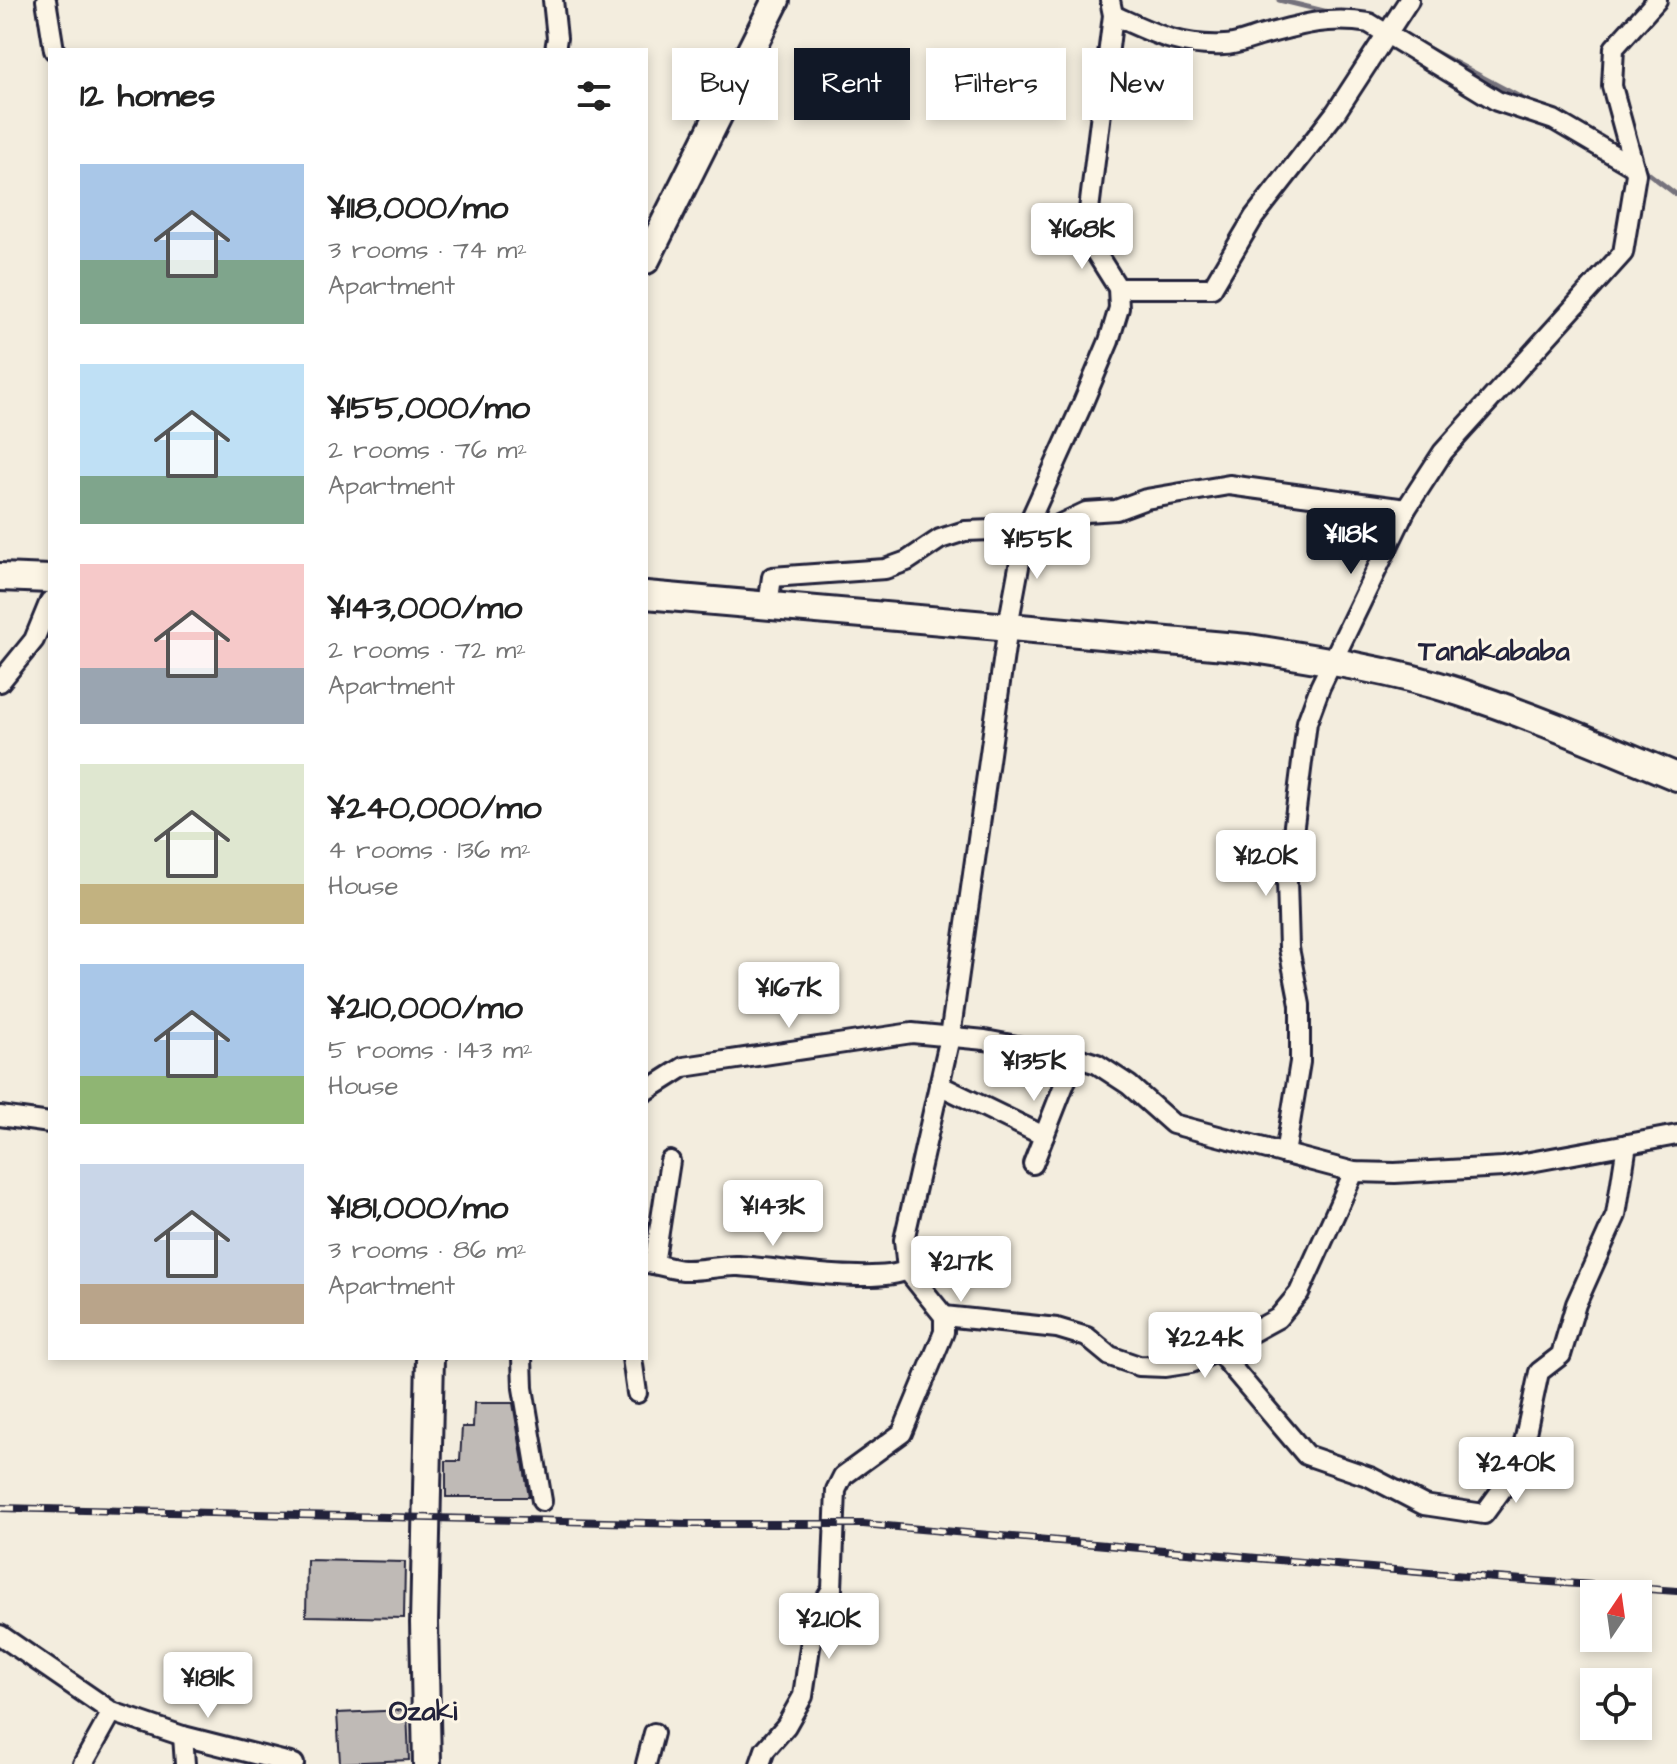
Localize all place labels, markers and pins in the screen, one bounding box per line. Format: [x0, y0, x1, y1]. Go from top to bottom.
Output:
pin: ¥168K [1026, 203, 1138, 271]
pin: ¥118K [1295, 508, 1407, 576]
pin: ¥155K [981, 513, 1093, 581]
pin: ¥120K [1210, 830, 1322, 898]
pin: ¥167K [733, 962, 845, 1030]
pin: ¥135K [978, 1035, 1090, 1103]
pin: ¥143K [717, 1180, 829, 1248]
pin: ¥217K [905, 1236, 1017, 1304]
pin: ¥224K [1149, 1312, 1261, 1380]
pin: ¥240K [1460, 1437, 1572, 1505]
pin: ¥210K [773, 1593, 885, 1661]
pin: ¥181K [152, 1652, 264, 1720]

